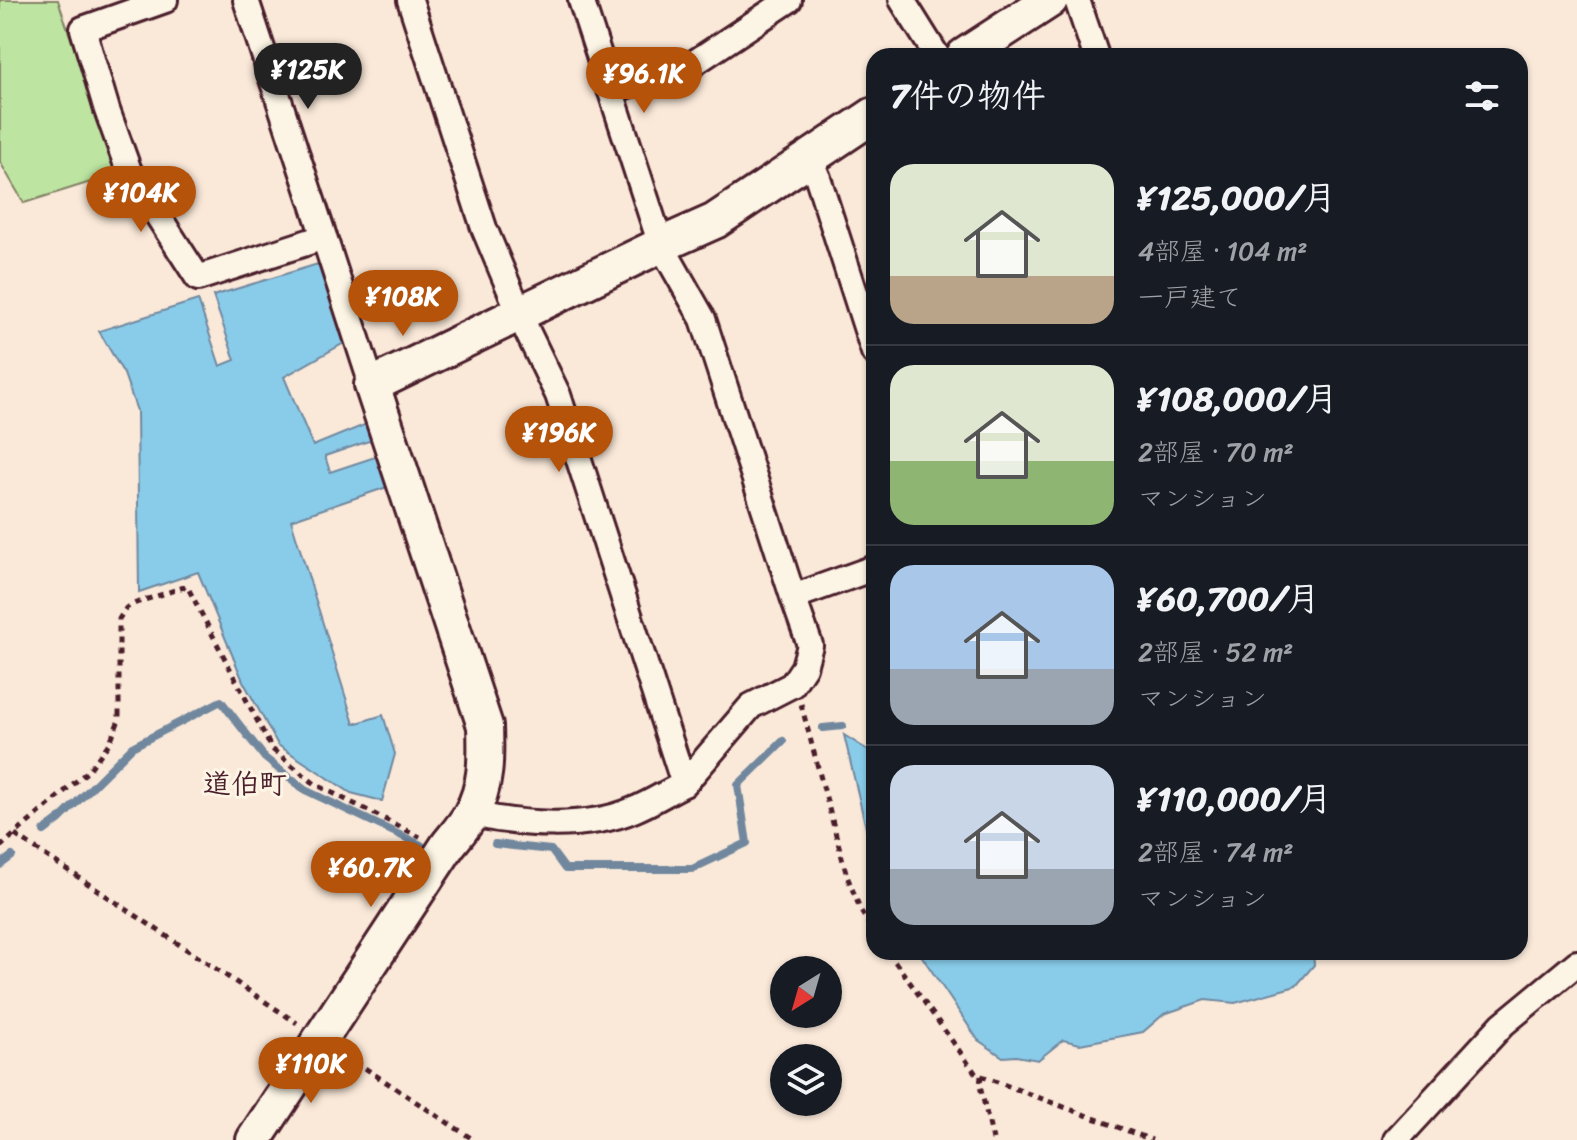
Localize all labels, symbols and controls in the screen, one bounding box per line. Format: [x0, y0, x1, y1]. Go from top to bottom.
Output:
pin: ¥125K [252, 43, 364, 111]
text: ¥125K [272, 46, 344, 92]
pin: ¥96.1K [579, 47, 709, 115]
text: ¥96.1K [604, 50, 684, 96]
text: 7件の物件 [890, 66, 1045, 126]
icon: filters [1460, 74, 1504, 118]
pin: ¥104K [85, 166, 197, 234]
text: ¥125,000/月 [1138, 168, 1336, 228]
text: ¥104K [104, 169, 178, 215]
icon: home [954, 196, 1050, 292]
text: 4部屋 · 104 m² [1138, 228, 1308, 274]
pin: ¥108K [347, 270, 459, 338]
text: ¥108K [366, 273, 440, 319]
text: 一戸建て [1138, 274, 1242, 320]
text: ¥108,000/月 [1138, 369, 1338, 429]
icon: home [954, 397, 1050, 493]
pin: ¥196K [503, 406, 615, 474]
text: ¥196K [523, 409, 595, 455]
text: 2部屋 · 70 m² [1138, 429, 1294, 475]
text: マンション [1138, 475, 1267, 521]
text: ¥60,700/月 [1138, 569, 1320, 629]
icon: home [954, 597, 1050, 693]
text: 2部屋 · 52 m² [1138, 629, 1293, 675]
text: マンション [1138, 675, 1267, 721]
district label: 道伯町 [203, 759, 287, 808]
text: ¥110,000/月 [1138, 769, 1332, 829]
icon: home [954, 797, 1050, 893]
text: 2部屋 · 74 m² [1138, 829, 1294, 875]
pin: ¥60.7K [306, 841, 436, 909]
text: ¥60.7K [329, 844, 413, 890]
text: マンション [1138, 875, 1267, 921]
north arrow [770, 956, 842, 1028]
map controls [770, 956, 842, 1116]
pin: ¥110K [255, 1037, 367, 1105]
text: ¥110K [277, 1040, 345, 1086]
button: layers [770, 1044, 842, 1116]

